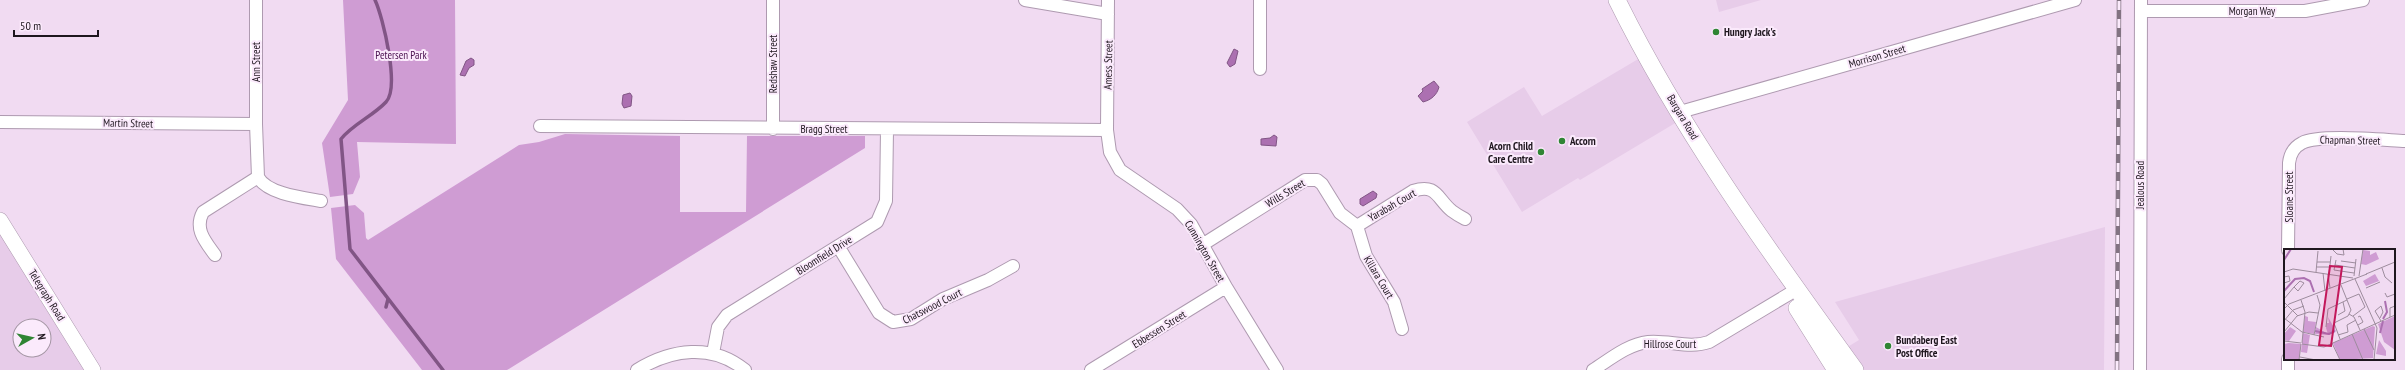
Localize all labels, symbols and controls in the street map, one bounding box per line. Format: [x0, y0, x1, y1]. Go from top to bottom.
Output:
street label: Morgan Way [2229, 4, 2276, 18]
scale bar [14, 12, 98, 38]
text: 50 m [20, 18, 41, 33]
place label: Hungry Jack's [1724, 25, 1776, 39]
marker: Hungry Jack's [1711, 27, 1721, 37]
street label: Redshaw Street [766, 35, 780, 93]
street label: Amess Street [1101, 40, 1115, 90]
street label: Morrison Street [1847, 41, 1907, 71]
street label: Ann Street [249, 42, 263, 82]
park label: Petersen Park [375, 48, 427, 62]
street label: Bargara Road [1664, 92, 1702, 142]
street label: Martin Street [103, 116, 153, 130]
street label: Bragg Street [800, 122, 848, 136]
street label: Chapman Street [2320, 132, 2380, 148]
place label: Accorn [1569, 134, 1596, 148]
marker: Accorn [1557, 136, 1567, 146]
place label: Acorn Child Care Centre [1488, 139, 1533, 166]
marker: Acorn Child Care Centre [1536, 147, 1546, 157]
street label: Jealous Road [2133, 161, 2147, 210]
street label: Sloane Street [2282, 172, 2296, 222]
street label: Wills Street [1263, 176, 1307, 210]
street label: Yarabah Court [1366, 186, 1418, 224]
street label: Cunnington Street [1182, 218, 1228, 284]
street label: Bloomfield Drive [793, 232, 855, 278]
inset map [2284, 249, 2395, 360]
street label: Killara Court [1361, 253, 1397, 301]
street label: Telegraph Road [26, 267, 68, 324]
street label: Chatswood Court [900, 285, 964, 327]
street label: Ebbessen Street [1130, 307, 1188, 351]
north arrow [12, 318, 52, 358]
text: N [35, 333, 49, 341]
place label: Bundaberg East Post Office [1896, 333, 1958, 360]
street label: Hillrose Court [1644, 337, 1696, 351]
marker: Bundaberg East Post Office [1883, 341, 1893, 351]

